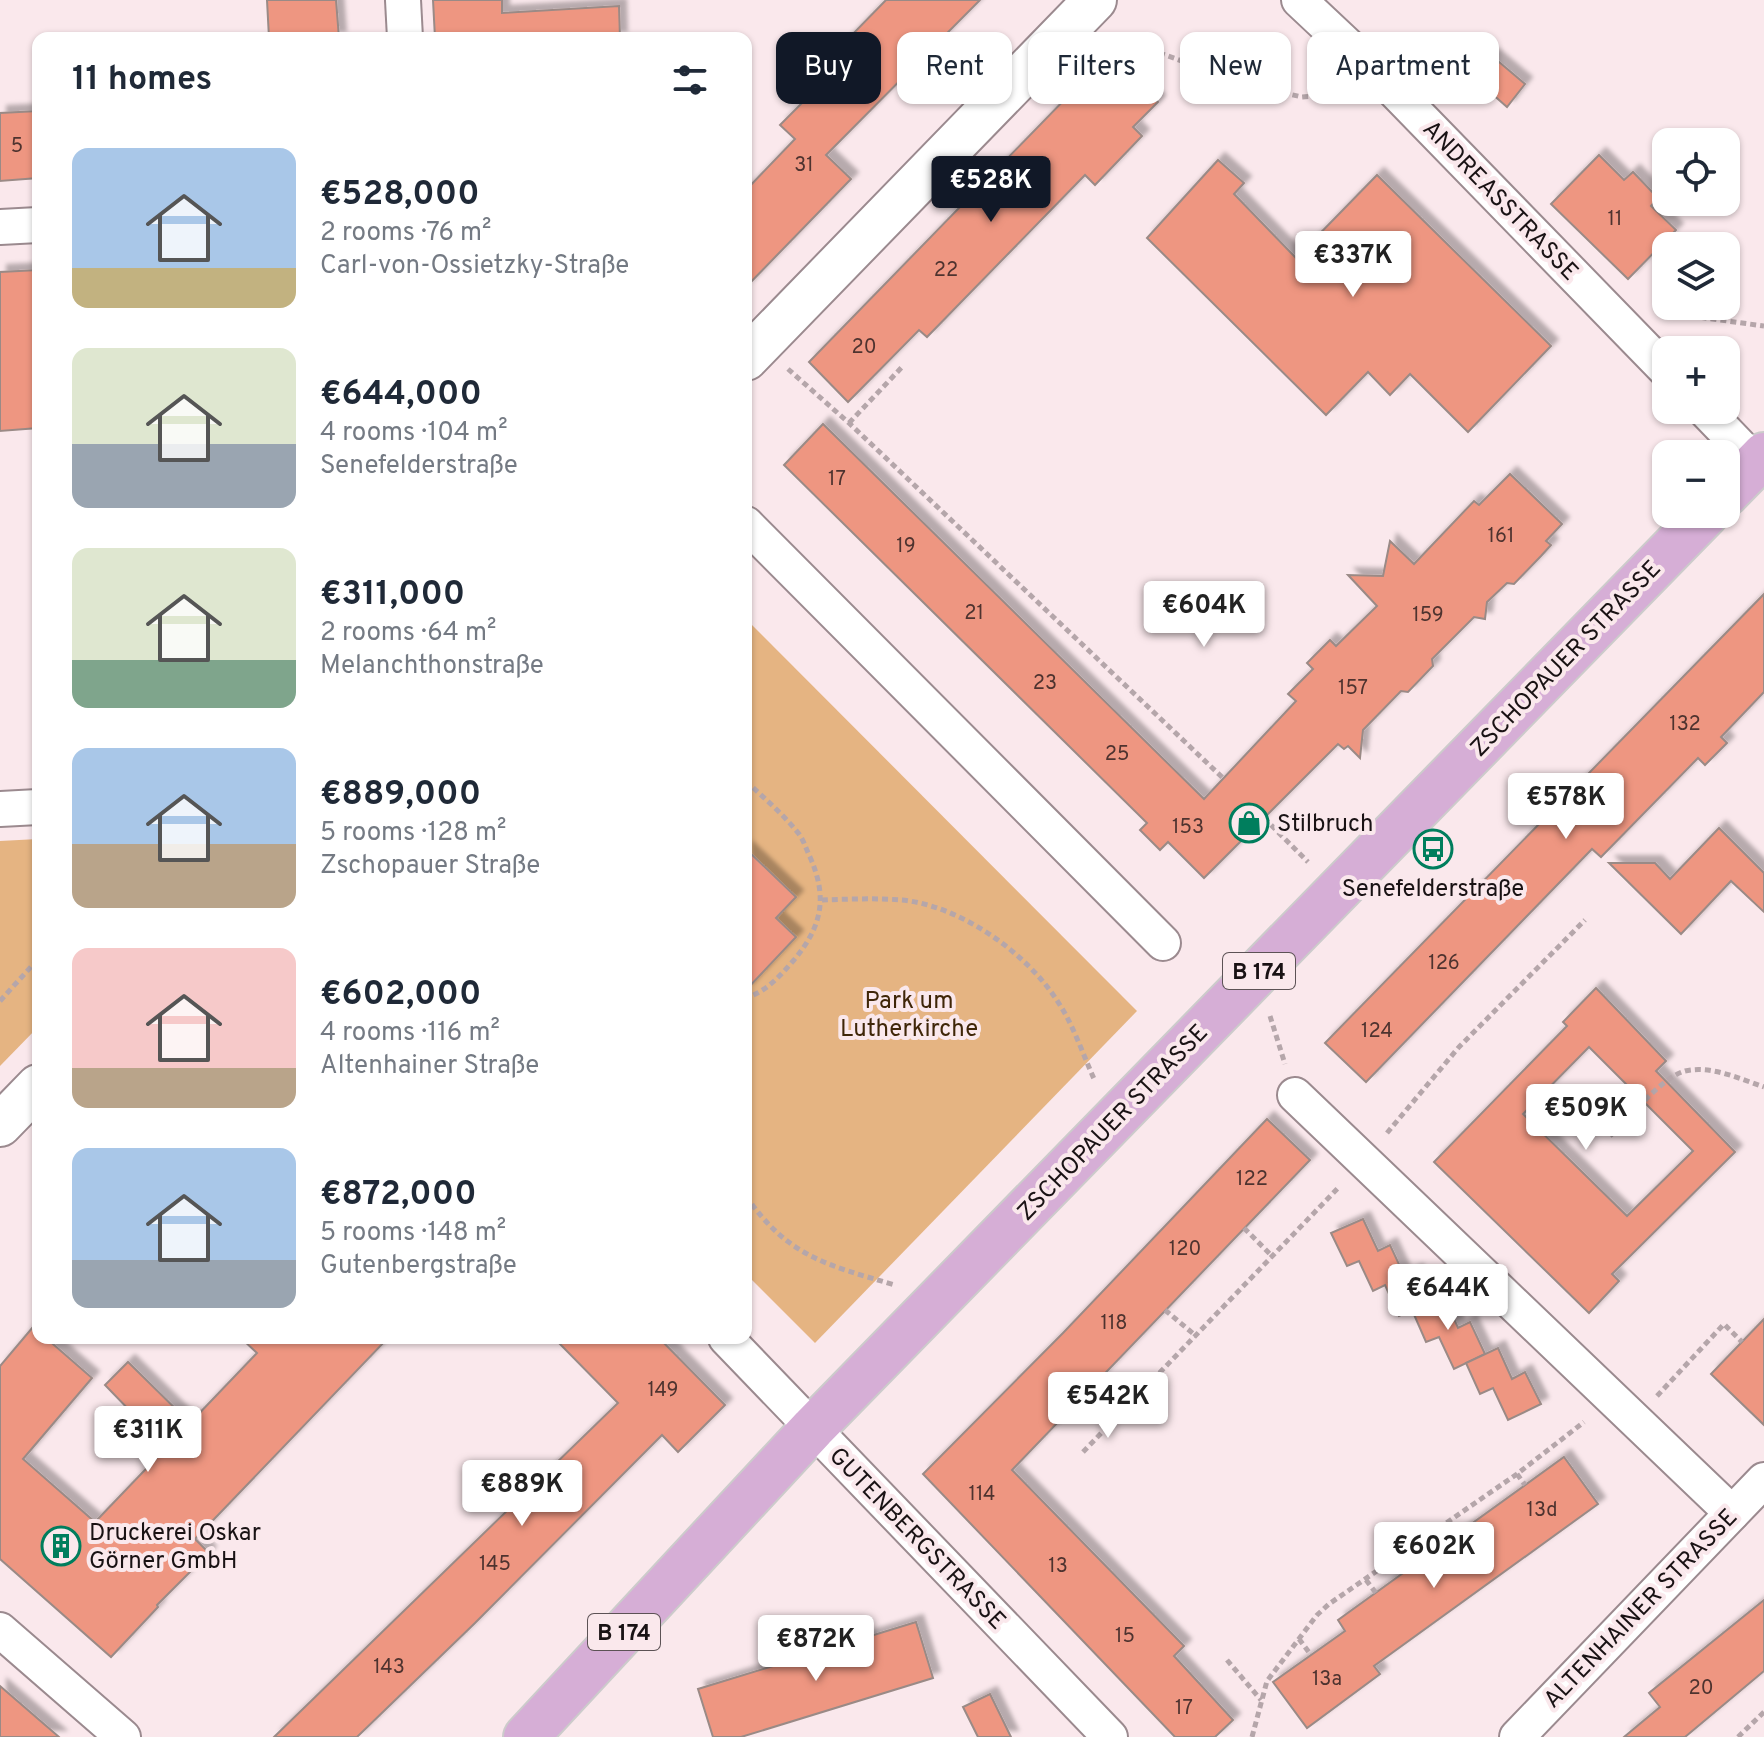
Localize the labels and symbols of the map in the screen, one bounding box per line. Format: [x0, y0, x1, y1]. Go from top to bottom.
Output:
street label: ANDREASSTRASSE [1415, 115, 1584, 288]
house number: 5 [11, 134, 23, 160]
house number: 31 [794, 153, 814, 179]
pin: €528K [935, 156, 1047, 224]
house number: 11 [1608, 207, 1622, 233]
pin: €337K [1297, 231, 1409, 299]
house number: 22 [934, 258, 958, 284]
house number: 20 [851, 335, 877, 361]
house number: 17 [828, 467, 846, 493]
house number: 161 [1488, 524, 1514, 550]
house number: 19 [896, 534, 916, 560]
street label: ZSCHOPAUER STRASSE [1465, 555, 1668, 764]
pin: €604K [1148, 581, 1260, 649]
house number: 21 [964, 601, 984, 627]
house number: 159 [1412, 603, 1444, 629]
house number: 23 [1033, 671, 1057, 697]
house number: 157 [1338, 676, 1368, 702]
house number: 132 [1669, 712, 1701, 738]
house number: 25 [1105, 742, 1129, 768]
pin: €578K [1510, 773, 1622, 841]
shop icon: Stilbruch [1228, 802, 1270, 844]
place label: Stilbruch [1277, 810, 1373, 840]
house number: 153 [1172, 815, 1204, 841]
bus stop icon: Senefelderstraße [1412, 828, 1454, 870]
place label: Senefelderstraße [1342, 875, 1524, 905]
house number: 126 [1428, 951, 1460, 977]
road number: B 174 [1223, 953, 1295, 989]
park label: Park um Lutherkirche [840, 987, 978, 1045]
street label: ZSCHOPAUER STRASSE [1012, 1019, 1215, 1228]
house number: 124 [1361, 1019, 1393, 1045]
pin: €509K [1530, 1084, 1642, 1152]
house number: 122 [1236, 1167, 1268, 1193]
house number: 120 [1169, 1237, 1201, 1263]
pin: €644K [1392, 1264, 1504, 1332]
house number: 118 [1100, 1311, 1128, 1337]
pin: €542K [1052, 1372, 1164, 1440]
house number: 149 [647, 1378, 679, 1404]
pin: €311K [92, 1406, 204, 1474]
street label: GUTENBERGSTRASSE [822, 1442, 1011, 1637]
pin: €889K [466, 1460, 578, 1528]
house number: 114 [969, 1482, 995, 1508]
house number: 13d [1527, 1498, 1557, 1524]
street label: ALTENHAINER STRASSE [1538, 1503, 1745, 1715]
place label: Druckerei Oskar Görner GmbH [89, 1519, 261, 1577]
pin: €602K [1378, 1522, 1490, 1590]
building icon: Druckerei Oskar Görner GmbH [40, 1525, 82, 1567]
house number: 145 [479, 1552, 511, 1578]
house number: 13 [1048, 1554, 1068, 1580]
road number: B 174 [588, 1614, 660, 1650]
pin: €872K [760, 1615, 872, 1683]
house number: 15 [1115, 1624, 1135, 1650]
house number: 143 [373, 1655, 405, 1681]
house number: 13a [1312, 1667, 1342, 1693]
house number: 20 [1688, 1676, 1714, 1702]
house number: 17 [1175, 1696, 1193, 1722]

